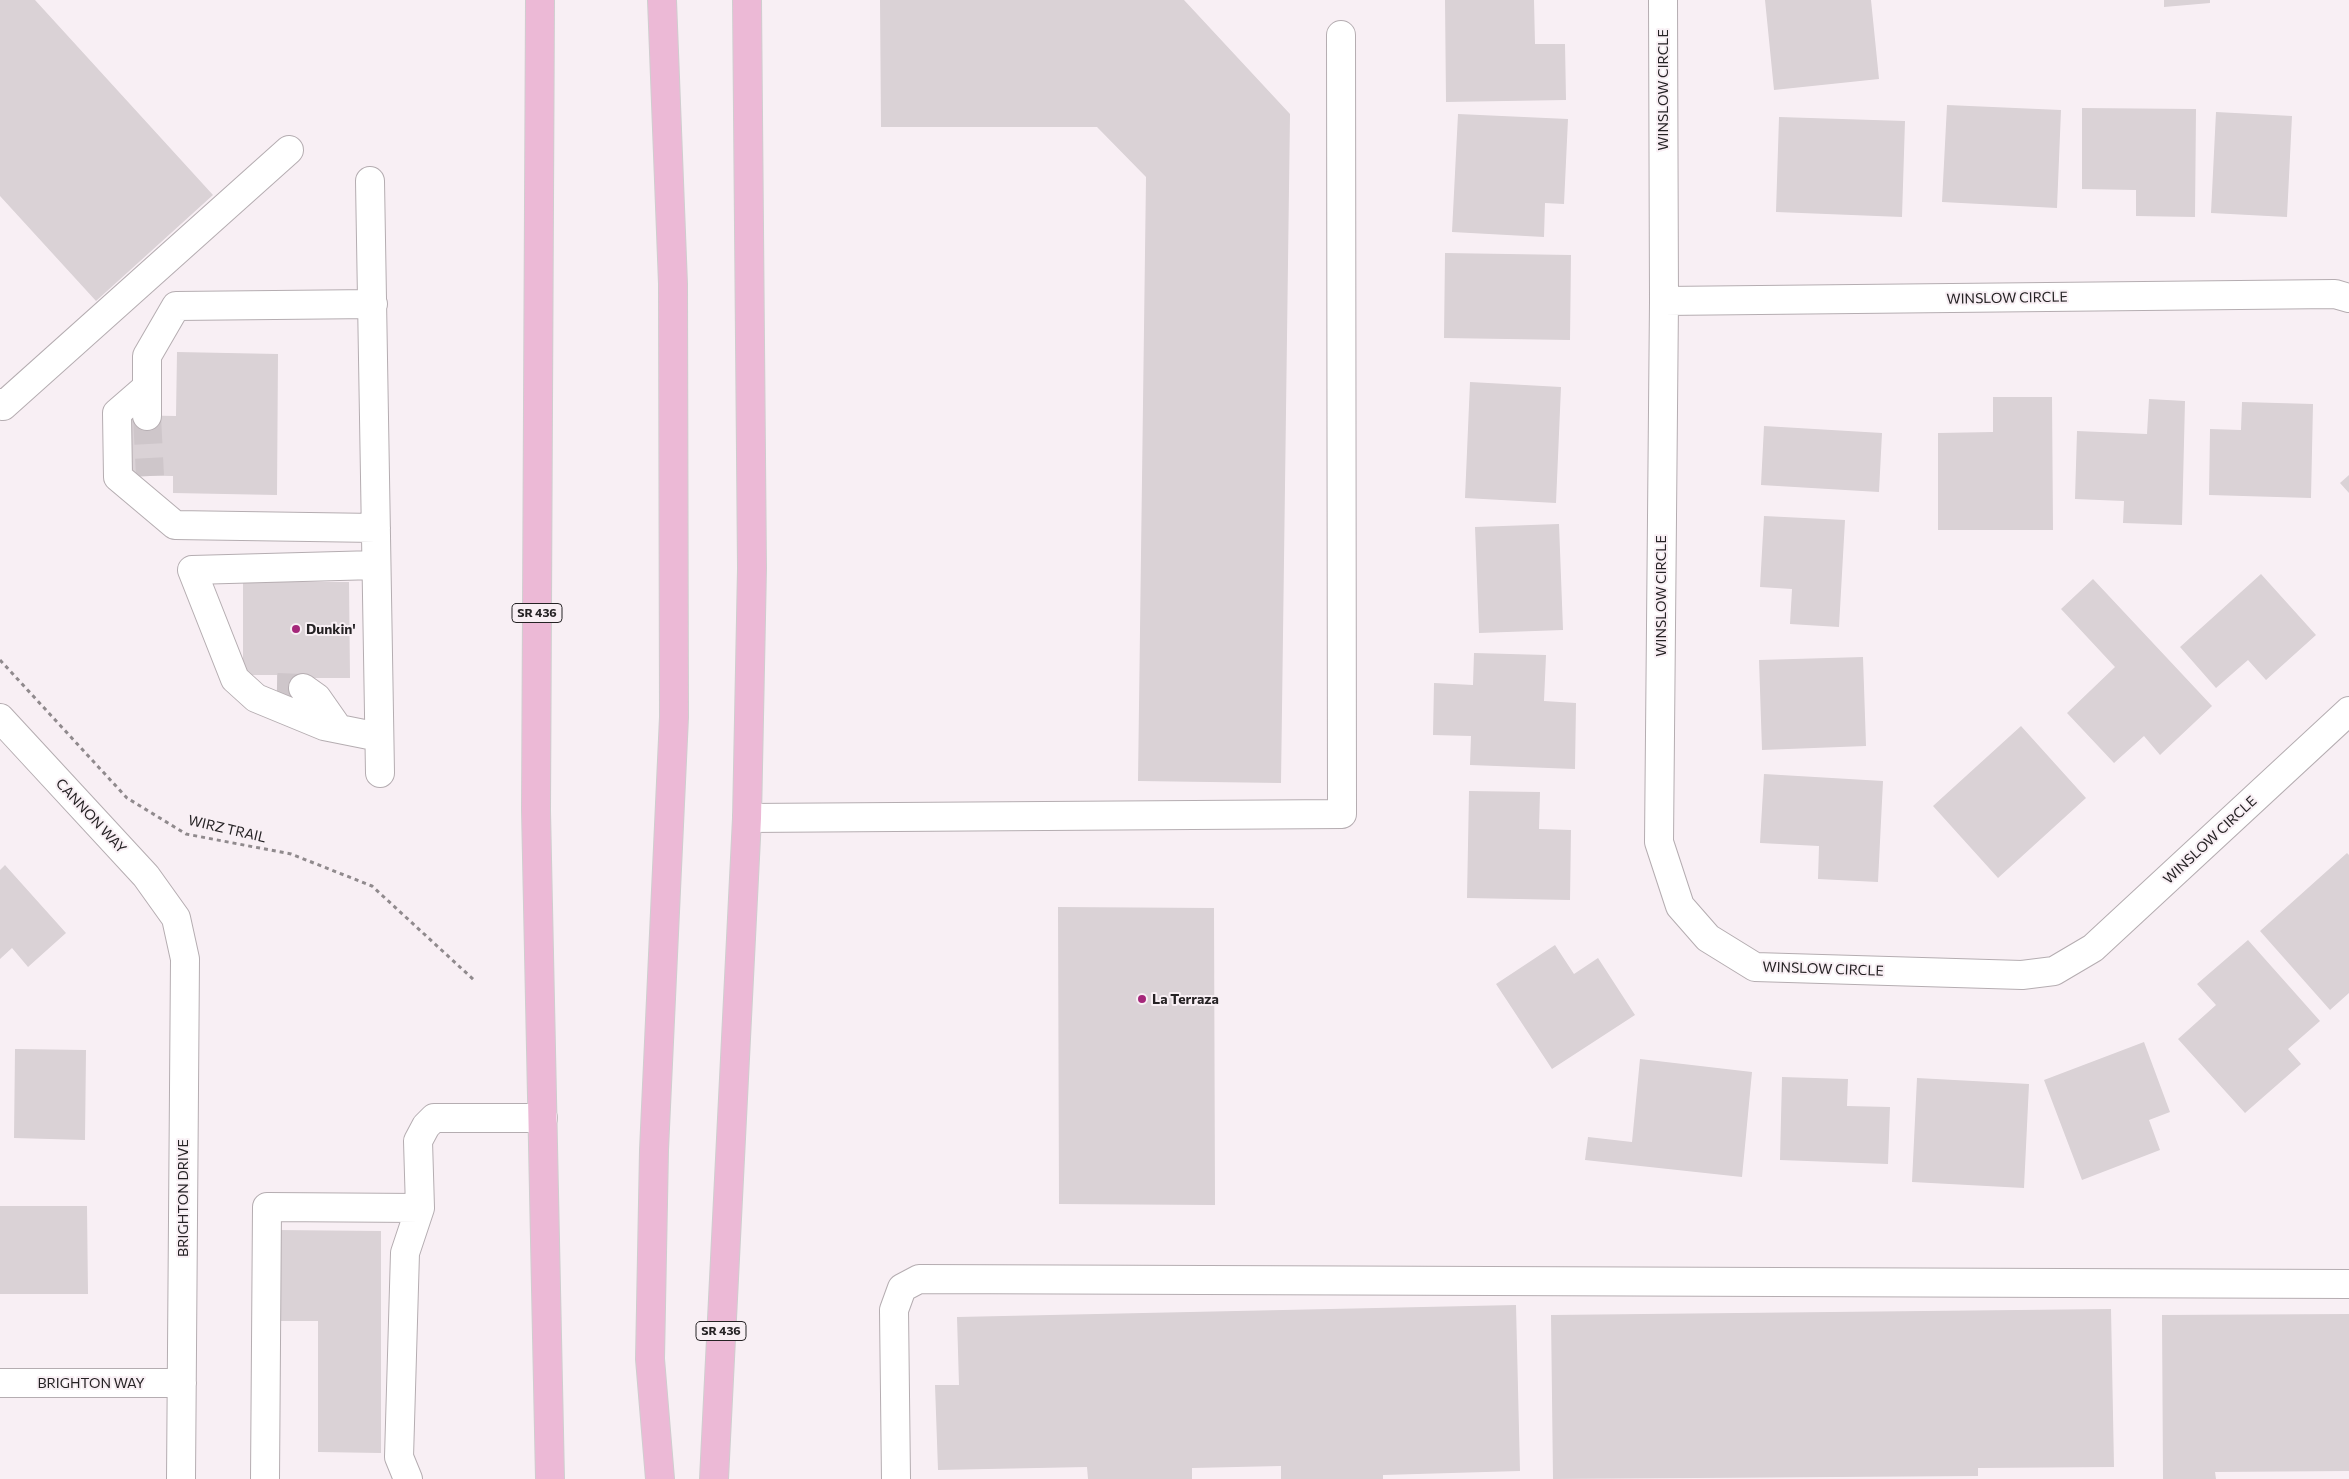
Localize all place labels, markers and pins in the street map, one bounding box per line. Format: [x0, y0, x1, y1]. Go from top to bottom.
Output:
place label: Dunkin' [306, 621, 356, 637]
marker: Dunkin' [290, 623, 302, 635]
place label: La Terraza [1152, 991, 1219, 1007]
marker: La Terraza [1136, 993, 1148, 1005]

